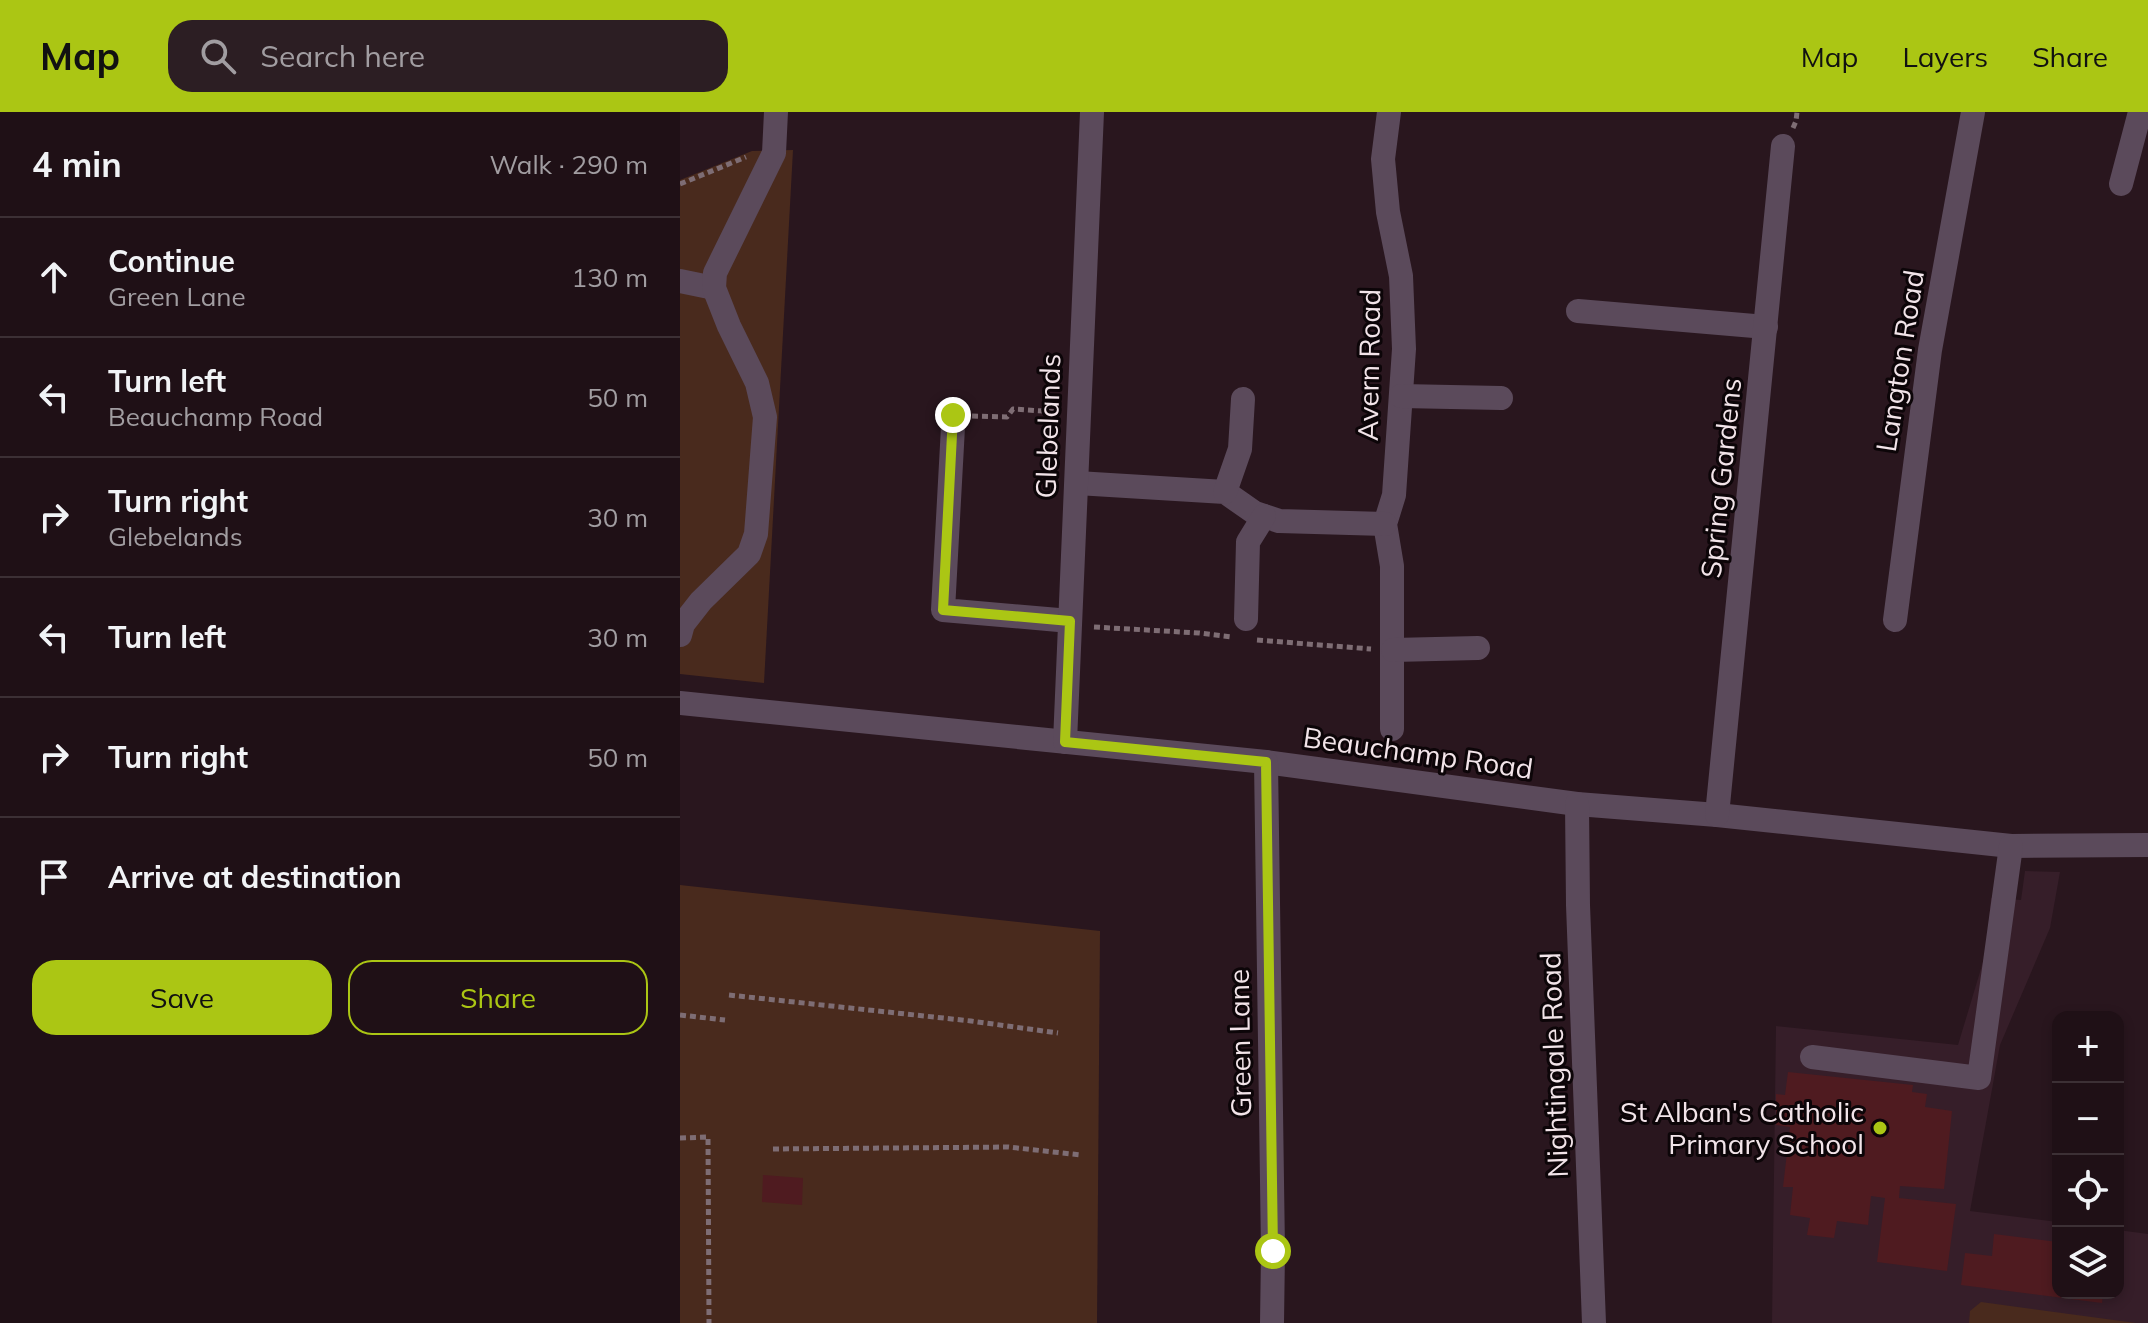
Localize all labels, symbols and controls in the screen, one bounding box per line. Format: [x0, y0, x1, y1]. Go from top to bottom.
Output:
search box [168, 20, 728, 92]
text: Map [40, 32, 120, 80]
icon: search [196, 34, 240, 78]
text: Search here [260, 37, 425, 75]
text: Map [1801, 39, 1858, 74]
text: Layers [1902, 39, 1988, 74]
text: Share [2032, 39, 2108, 74]
text: 4 min [32, 143, 122, 186]
text: Walk · 290 m [489, 148, 648, 181]
text: Continue [108, 242, 235, 280]
icon: ahead [32, 255, 76, 299]
text: 130 m [572, 261, 648, 294]
street label: Langton Road [1868, 268, 1931, 454]
text: Green Lane [108, 280, 246, 313]
street label: Avern Road [1350, 289, 1387, 441]
street label: Glebelands [1027, 353, 1068, 499]
text: Turn left [108, 362, 226, 400]
icon: left [32, 375, 76, 419]
street label: Spring Gardens [1693, 376, 1748, 580]
text: 50 m [587, 381, 648, 414]
route end [935, 397, 971, 433]
text: Beauchamp Road [108, 400, 323, 433]
text: Turn right [108, 482, 248, 520]
icon: right [32, 495, 76, 539]
text: 30 m [587, 501, 648, 534]
text: Glebelands [108, 520, 243, 553]
icon: left [32, 615, 76, 659]
text: Turn left [108, 618, 226, 656]
text: 30 m [587, 621, 648, 654]
street label: Beauchamp Road [1301, 719, 1535, 786]
icon: right [32, 735, 76, 779]
text: Turn right [108, 738, 248, 776]
text: 50 m [587, 741, 648, 774]
icon: arrive [32, 855, 76, 899]
text: Arrive at destination [108, 858, 402, 896]
street label: Nightingale Road [1532, 952, 1575, 1178]
button: Save [32, 960, 332, 1035]
button: Share [348, 960, 648, 1035]
street label: Green Lane [1221, 969, 1258, 1117]
map controls [2052, 1011, 2124, 1299]
button: + [2052, 1011, 2124, 1083]
button: − [2052, 1083, 2124, 1155]
place label: St Alban's Catholic Primary School [1620, 1094, 1864, 1161]
marker: St Alban's Catholic Primary School [1871, 1119, 1889, 1137]
button: locate [2052, 1155, 2124, 1227]
button: layers [2052, 1227, 2124, 1299]
route start [1255, 1233, 1291, 1269]

